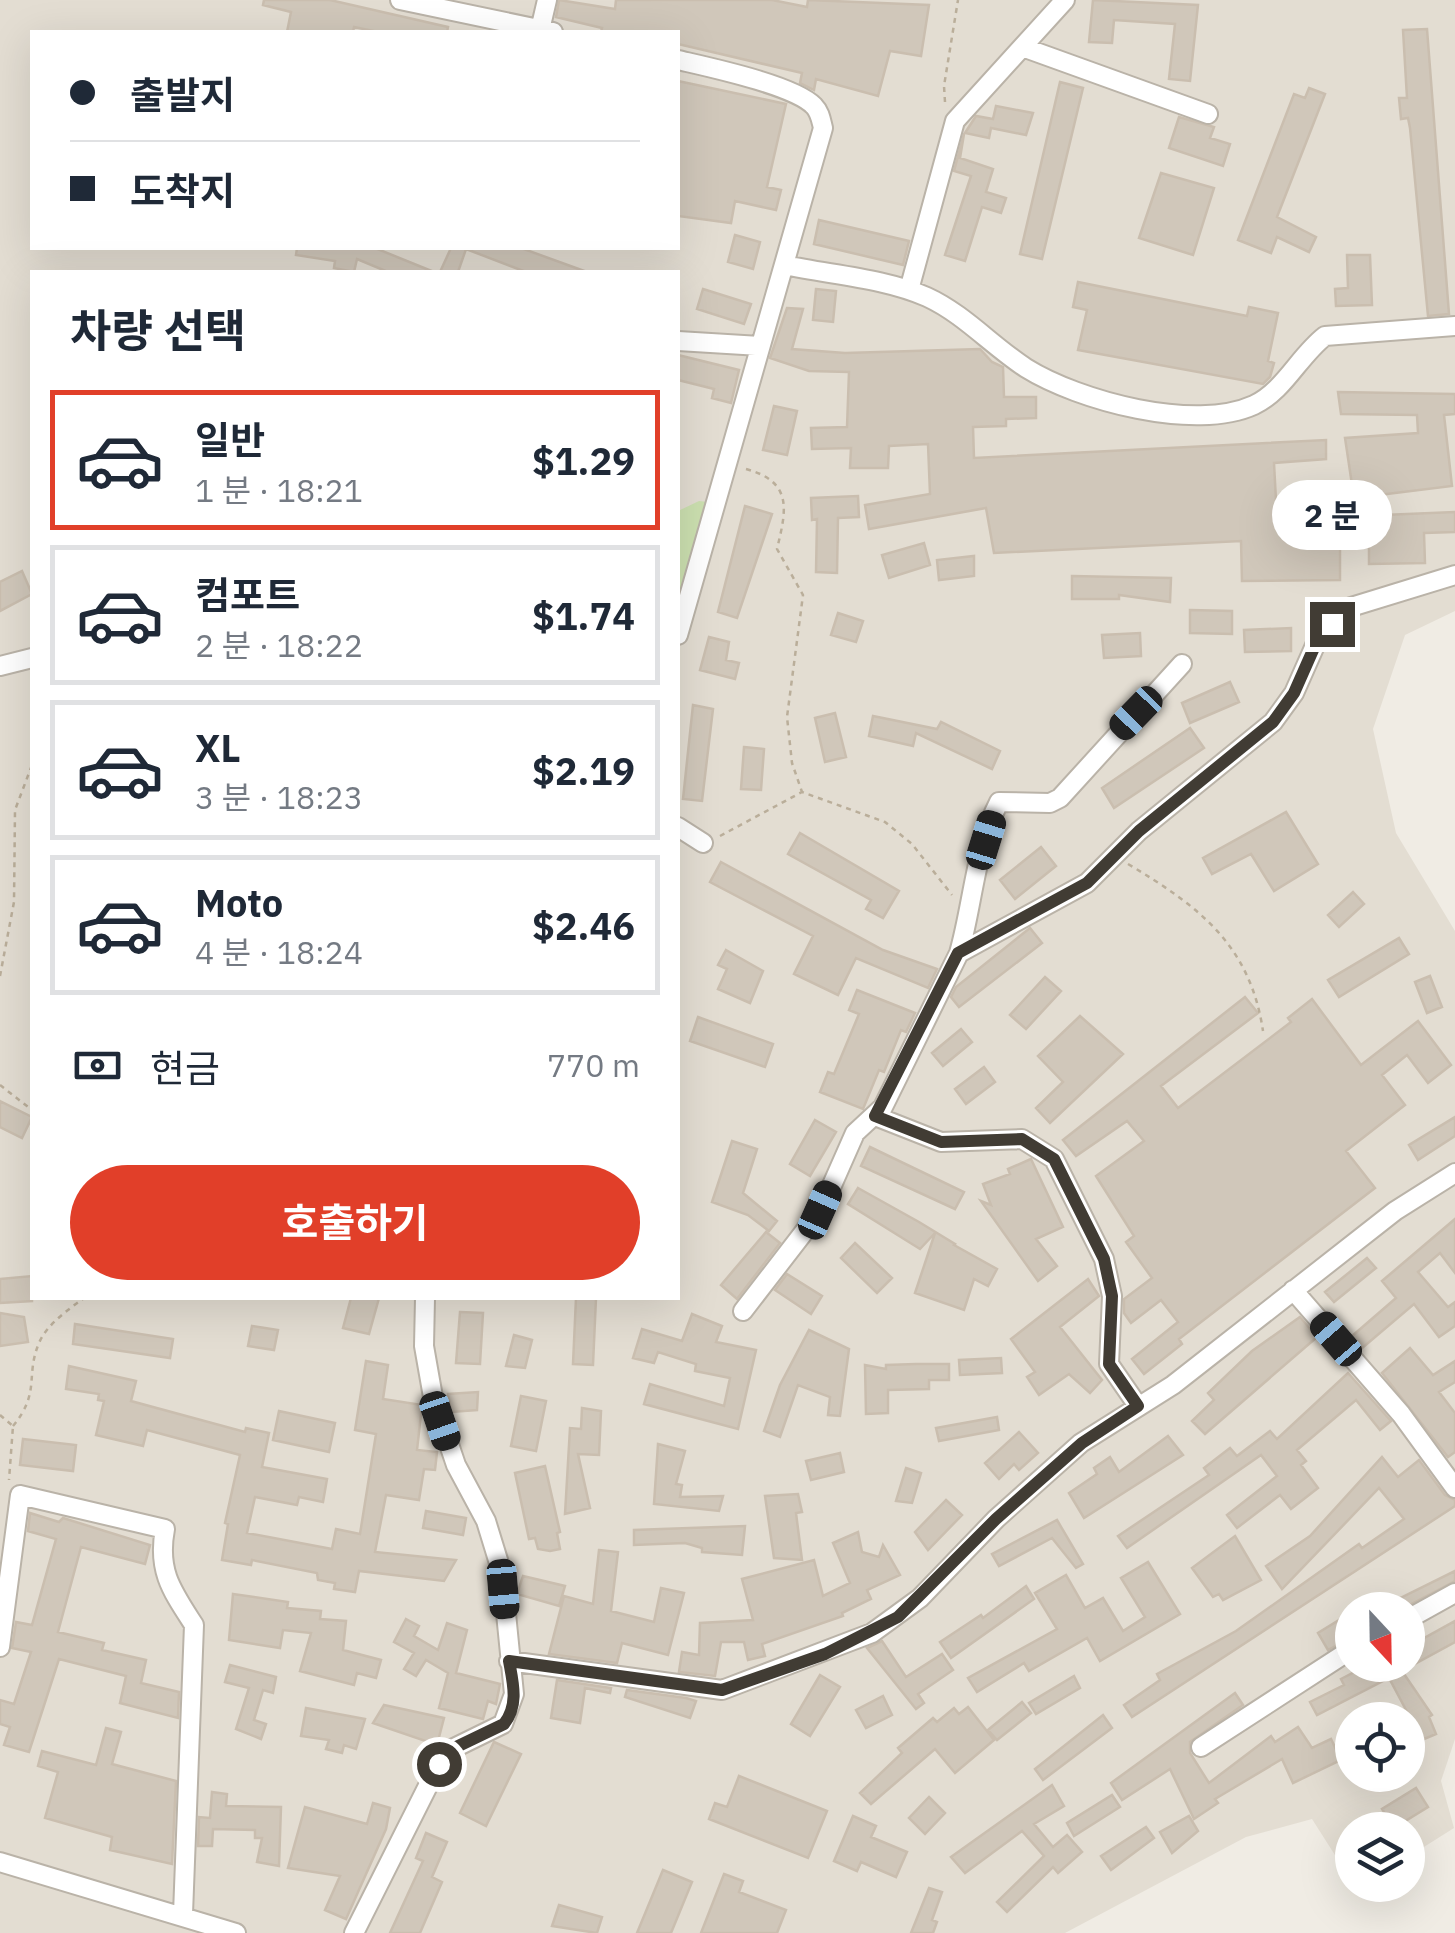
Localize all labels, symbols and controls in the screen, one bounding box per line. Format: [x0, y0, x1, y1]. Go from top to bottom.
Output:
text: 출발지 [130, 70, 235, 119]
text: 도착지 [130, 166, 235, 215]
text: 차량 선택 [70, 301, 246, 359]
icon: car [75, 415, 165, 505]
text: 일반 [195, 415, 265, 464]
text: $1.29 [532, 436, 635, 485]
text: 1 분 · 18:21 [195, 469, 363, 511]
callout: 2 분 [1272, 479, 1392, 549]
text: 2 분 [1304, 494, 1360, 536]
icon: car [75, 570, 165, 660]
text: 컴포트 [195, 570, 300, 619]
text: $1.74 [532, 591, 635, 640]
route end [1310, 602, 1355, 647]
text: 2 분 · 18:22 [195, 624, 363, 666]
car [1104, 681, 1168, 745]
text: XL [195, 723, 241, 772]
icon: car [75, 725, 165, 815]
text: $2.19 [532, 746, 635, 795]
text: 3 분 · 18:23 [195, 776, 363, 818]
car [963, 807, 1009, 873]
text: Moto [195, 878, 283, 927]
icon: car [75, 880, 165, 970]
text: $2.46 [532, 901, 635, 950]
text: 4 분 · 18:24 [195, 931, 363, 973]
icon: cash [70, 1038, 125, 1093]
text: 현금 [150, 1043, 220, 1092]
text: 770 m [547, 1044, 640, 1086]
button: 호출하기 [70, 1165, 640, 1280]
car [794, 1176, 846, 1244]
car [1305, 1307, 1367, 1371]
car [416, 1388, 464, 1454]
car [485, 1558, 521, 1620]
north arrow [1335, 1592, 1425, 1682]
map controls [1335, 1592, 1425, 1902]
button: locate [1335, 1702, 1425, 1792]
route start [417, 1742, 462, 1787]
button: layers [1335, 1812, 1425, 1902]

